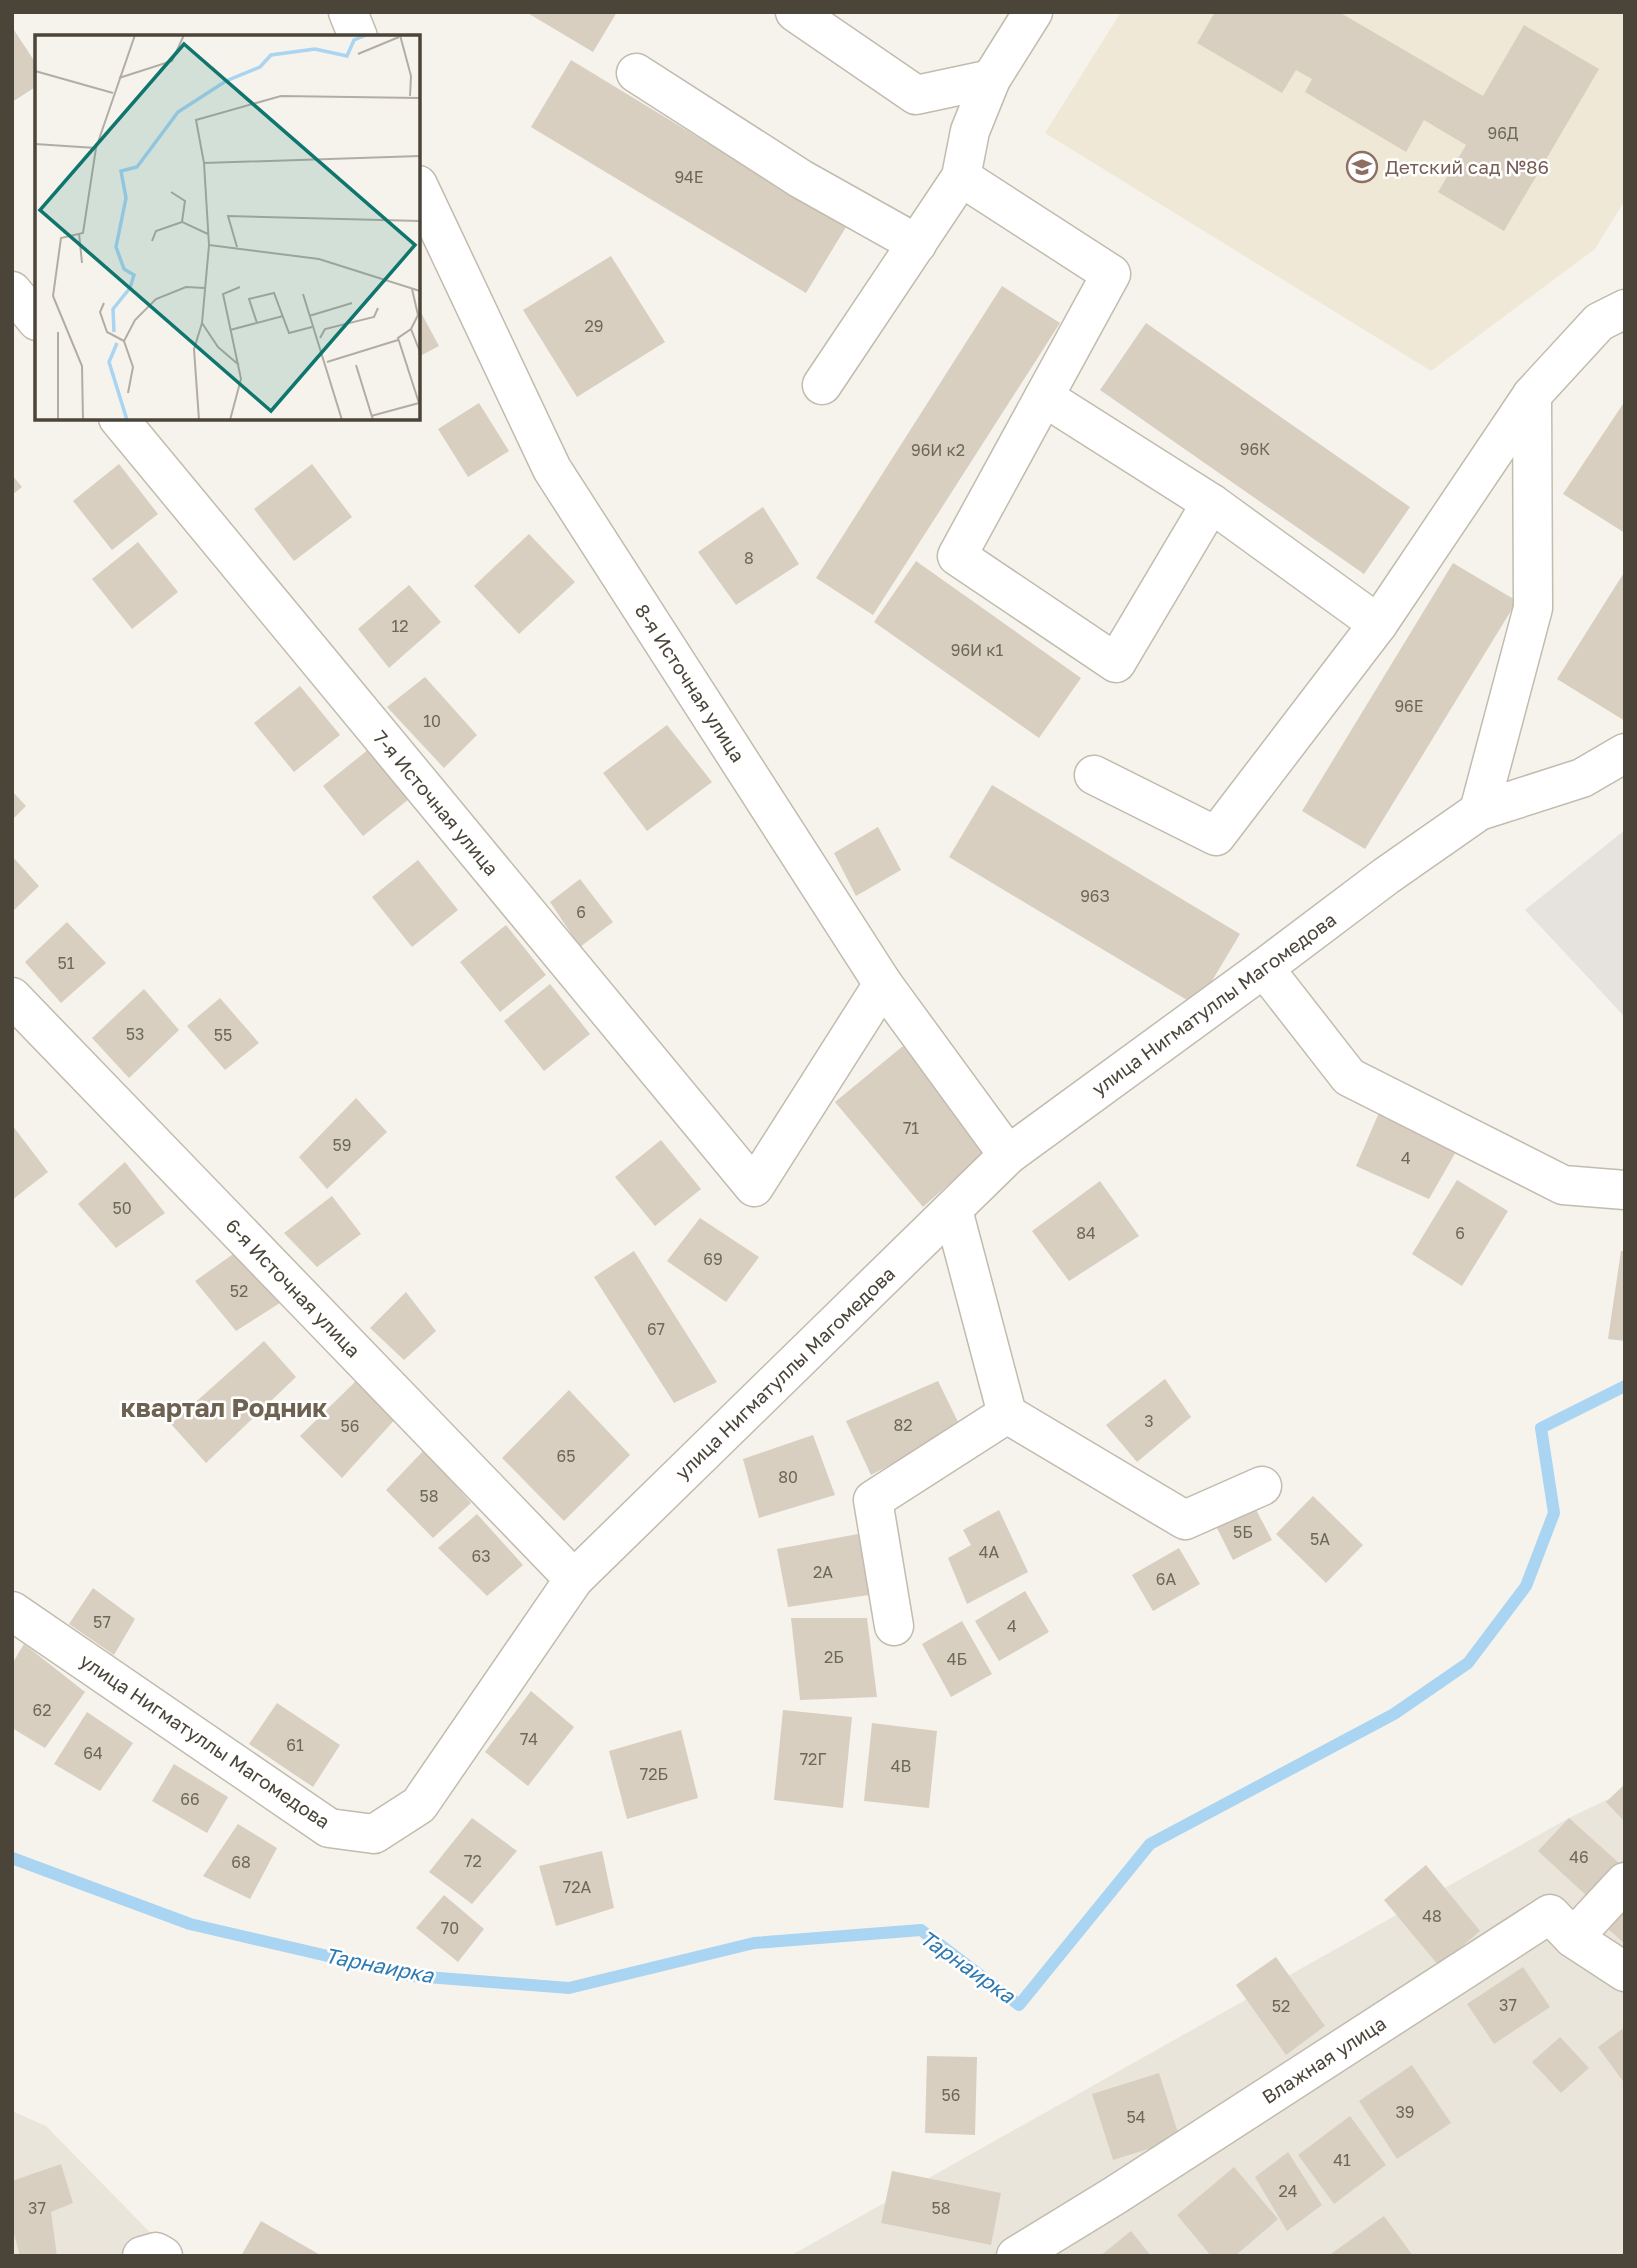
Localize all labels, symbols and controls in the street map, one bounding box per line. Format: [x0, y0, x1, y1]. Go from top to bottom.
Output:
inset map [35, 35, 420, 420]
house number: 96Д [1487, 123, 1519, 143]
school or university icon: Детский сад №86 [1345, 150, 1379, 184]
place label: Детский сад №86 [1385, 155, 1549, 178]
house number: 94Е [674, 167, 704, 187]
house number: 29 [585, 316, 603, 336]
house number: 96К [1240, 439, 1270, 459]
house number: 96И к2 [911, 440, 965, 460]
house number: 8 [744, 548, 754, 568]
street label: 8-я Источная улица [631, 599, 750, 766]
house number: 12 [391, 616, 409, 636]
house number: 96И к1 [951, 640, 1003, 660]
house number: 96Е [1394, 696, 1424, 716]
house number: 10 [423, 711, 441, 731]
street label: 7-я Источная улица [369, 725, 504, 880]
house number: 96З [1080, 886, 1110, 906]
house number: 6 [576, 902, 586, 922]
street label: улица Нигматуллы Магомедова [1087, 907, 1340, 1100]
house number: 51 [57, 953, 75, 973]
house number: 53 [126, 1024, 144, 1044]
house number: 55 [214, 1025, 232, 1045]
house number: 71 [903, 1118, 919, 1138]
house number: 59 [333, 1135, 351, 1155]
house number: 4 [1401, 1148, 1411, 1168]
house number: 50 [112, 1198, 132, 1218]
street label: 6-я Источная улица [221, 1214, 365, 1362]
house number: 84 [1076, 1223, 1096, 1243]
house number: 6 [1455, 1223, 1465, 1243]
house number: 69 [703, 1249, 723, 1269]
street label: улица Нигматуллы Магомедова [670, 1262, 899, 1484]
house number: 52 [230, 1281, 248, 1301]
house number: 67 [647, 1319, 665, 1339]
district label: квартал Родник [121, 1392, 327, 1423]
house number: 3 [1144, 1411, 1154, 1431]
house number: 82 [893, 1415, 913, 1435]
house number: 56 [341, 1416, 359, 1436]
house number: 65 [557, 1446, 575, 1466]
house number: 80 [778, 1467, 798, 1487]
house number: 58 [419, 1486, 439, 1506]
house number: 5Б [1233, 1522, 1253, 1542]
house number: 5А [1310, 1529, 1330, 1549]
house number: 4А [979, 1542, 1000, 1562]
house number: 63 [471, 1546, 491, 1566]
house number: 2А [813, 1562, 833, 1582]
house number: 6А [1156, 1569, 1176, 1589]
house number: 57 [93, 1612, 111, 1632]
house number: 4 [1007, 1616, 1017, 1636]
house number: 2Б [824, 1647, 844, 1667]
street label: улица Нигматуллы Магомедова [76, 1648, 334, 1833]
house number: 4Б [947, 1649, 967, 1669]
house number: 62 [33, 1700, 51, 1720]
house number: 74 [520, 1729, 538, 1749]
house number: 61 [286, 1735, 304, 1755]
house number: 64 [83, 1743, 103, 1763]
house number: 72Г [800, 1749, 826, 1769]
house number: 4В [891, 1756, 911, 1776]
house number: 72Б [640, 1764, 668, 1784]
house number: 66 [180, 1789, 200, 1809]
house number: 46 [1569, 1847, 1589, 1867]
house number: 72 [464, 1851, 482, 1871]
house number: 68 [231, 1852, 251, 1872]
house number: 72А [563, 1877, 592, 1897]
house number: 48 [1422, 1906, 1442, 1926]
house number: 70 [441, 1918, 459, 1938]
water label: Тарнаирка [915, 1924, 1021, 2009]
water label: Тарнаирка [323, 1942, 437, 1988]
house number: 37 [1499, 1995, 1517, 2015]
house number: 52 [1272, 1996, 1290, 2016]
street label: Влажная улица [1257, 2011, 1390, 2108]
house number: 56 [942, 2085, 960, 2105]
house number: 39 [1395, 2102, 1415, 2122]
house number: 54 [1126, 2107, 1146, 2127]
house number: 41 [1333, 2150, 1351, 2170]
house number: 24 [1278, 2181, 1298, 2201]
house number: 37 [28, 2198, 46, 2218]
house number: 58 [931, 2198, 951, 2218]

